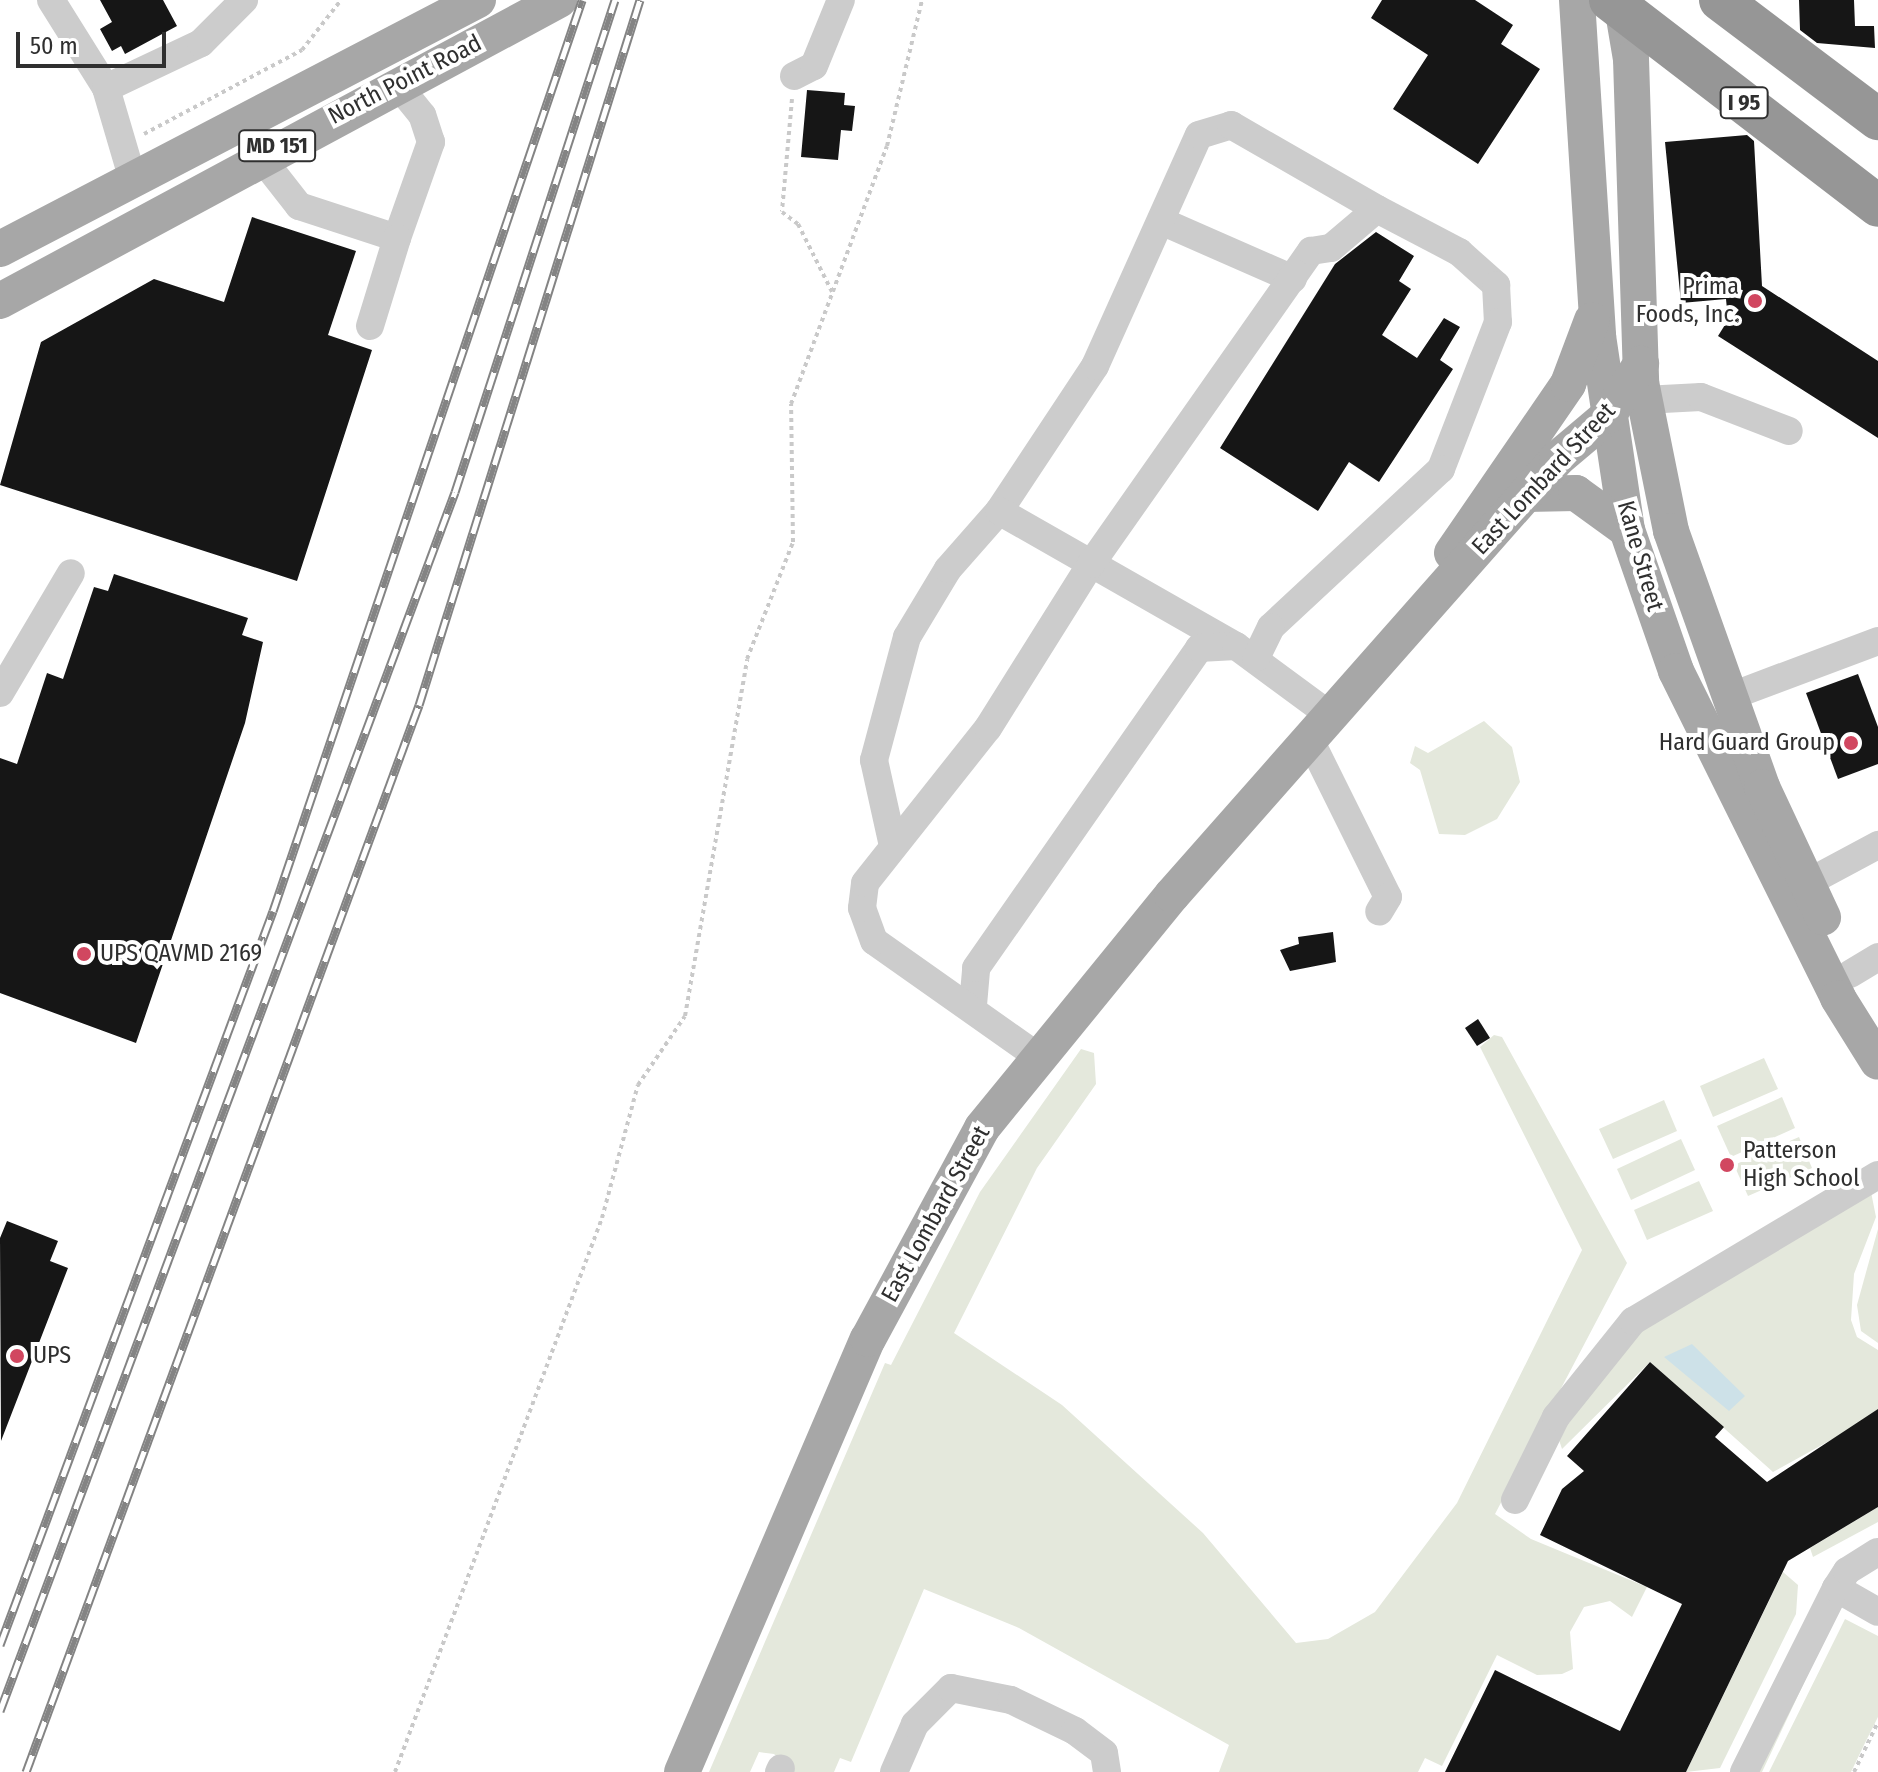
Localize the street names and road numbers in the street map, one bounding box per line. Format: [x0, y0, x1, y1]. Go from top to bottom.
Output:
street label: North Point Road [324, 29, 486, 131]
road number: I 95 [1718, 85, 1770, 121]
road number: MD 151 [237, 128, 317, 164]
street label: East Lombard Street [1466, 397, 1622, 561]
street label: Kane Street [1611, 498, 1669, 614]
street label: East Lombard Street [876, 1121, 996, 1307]

